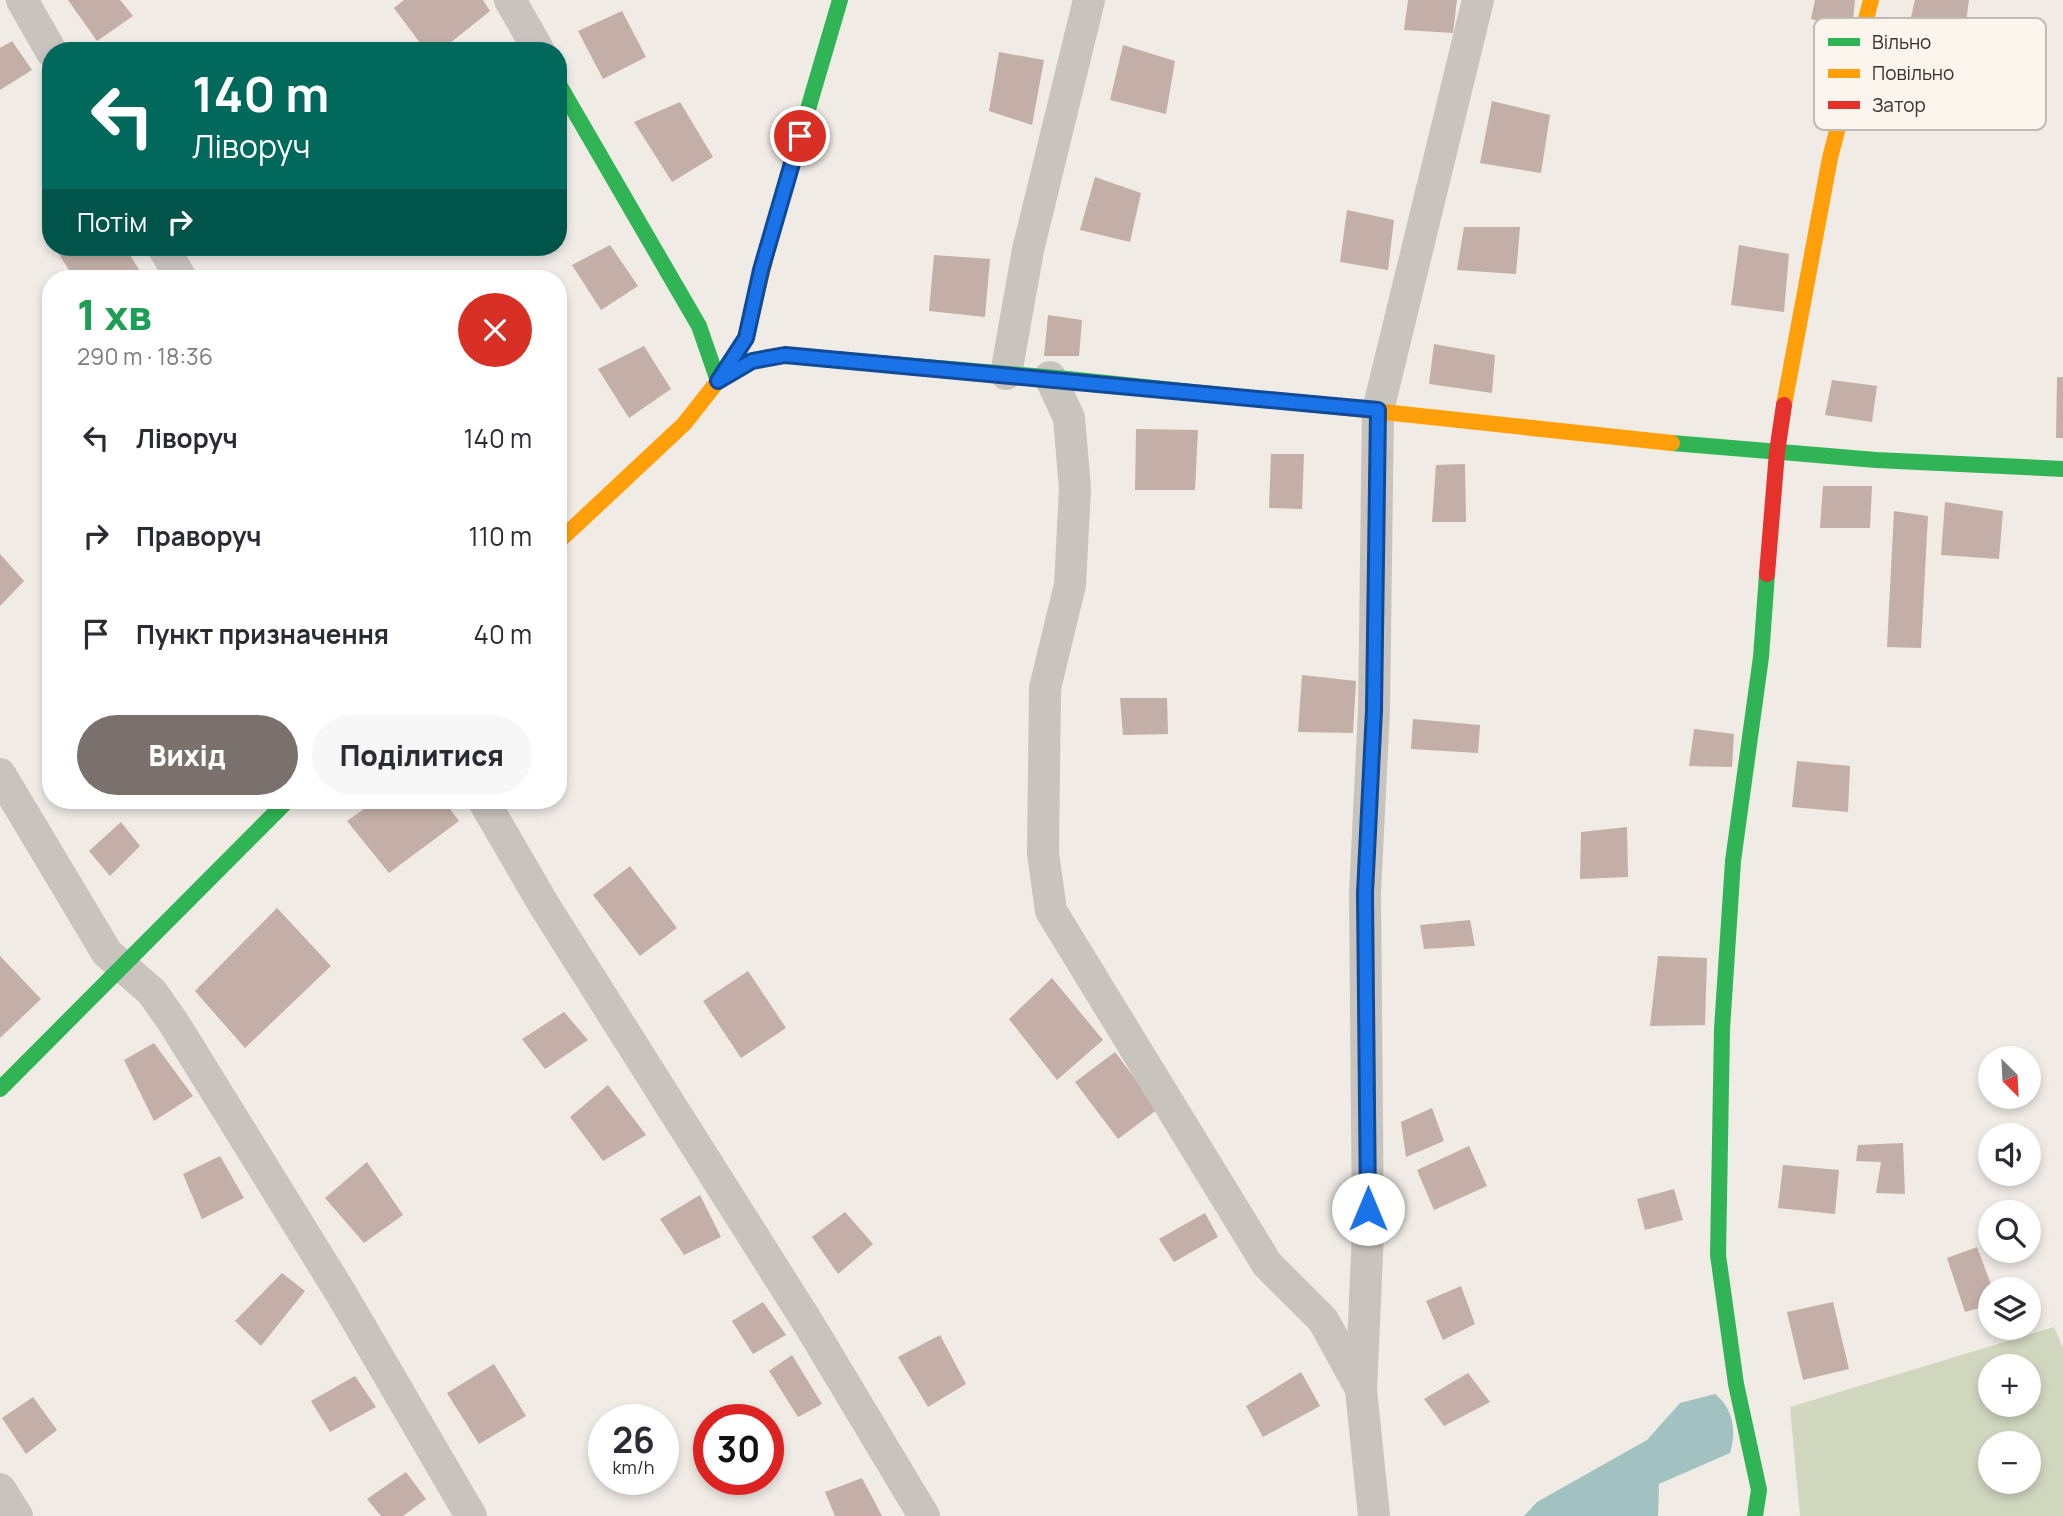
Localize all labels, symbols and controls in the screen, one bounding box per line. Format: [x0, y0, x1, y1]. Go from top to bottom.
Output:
legend [1814, 18, 2046, 130]
text: Вільно [1872, 29, 1931, 55]
text: 140 m [192, 60, 329, 127]
text: Повільно [1872, 60, 1954, 86]
icon: left [77, 70, 168, 161]
text: Затор [1872, 92, 1926, 118]
pin [770, 106, 830, 166]
icon: arrive [781, 117, 819, 155]
text: Ліворуч [192, 124, 311, 168]
icon: right [161, 203, 199, 241]
text: Потім [77, 204, 147, 240]
text: 1 хв [77, 285, 152, 343]
button: close [458, 293, 532, 367]
text: 290 m · 18:36 [77, 340, 213, 372]
icon: left [77, 419, 115, 457]
text: Ліворуч [136, 420, 238, 456]
text: 140 m [463, 420, 532, 456]
icon: right [77, 517, 115, 555]
text: Праворуч [136, 518, 261, 554]
text: 110 m [469, 518, 532, 554]
icon: arrive [77, 615, 115, 653]
text: Пункт призначення [136, 616, 389, 652]
text: 40 m [474, 616, 532, 652]
button: Вихід [77, 715, 298, 795]
button: Поділитися [312, 715, 532, 795]
north arrow [1978, 1046, 2040, 1110]
map controls [1978, 1046, 2041, 1494]
button: sound [1978, 1123, 2041, 1186]
position arrow [1331, 1172, 1405, 1246]
button: search [1978, 1200, 2041, 1263]
button: layers [1978, 1277, 2041, 1340]
button: + [1978, 1354, 2041, 1417]
speed limit sign: 30 [693, 1404, 784, 1495]
text: 26 [612, 1416, 655, 1464]
button: − [1978, 1431, 2041, 1494]
text: km/h [613, 1455, 654, 1479]

